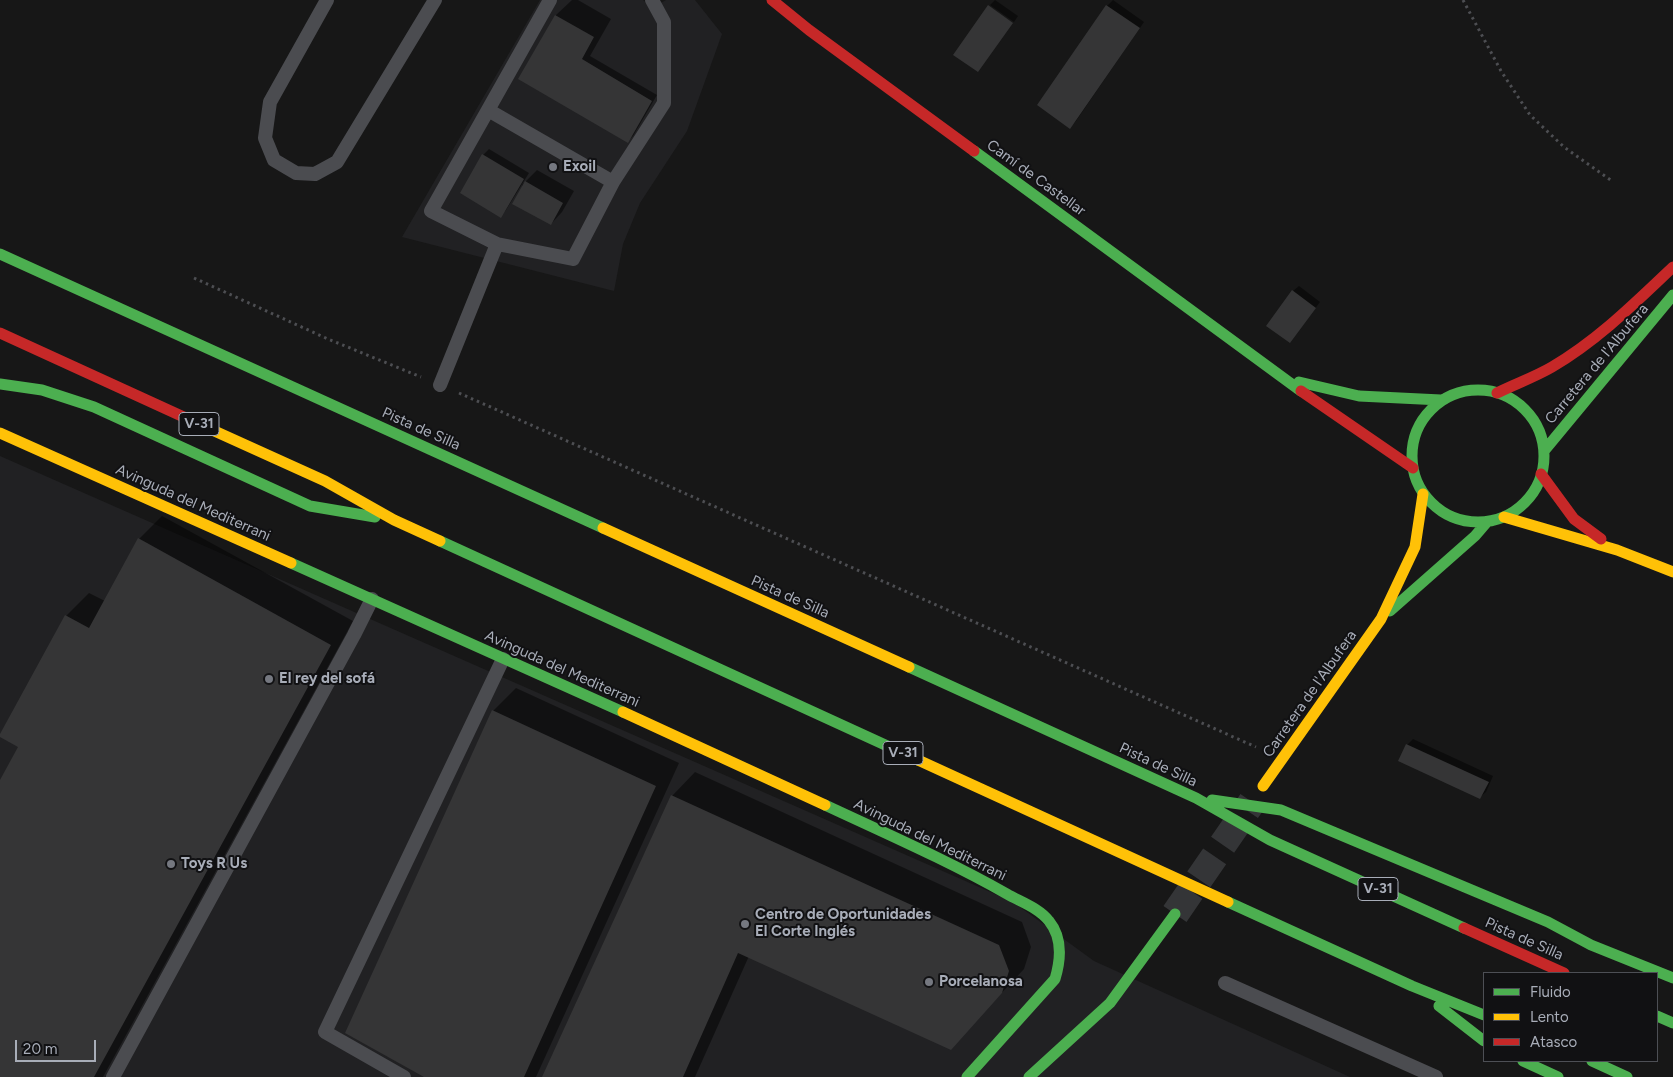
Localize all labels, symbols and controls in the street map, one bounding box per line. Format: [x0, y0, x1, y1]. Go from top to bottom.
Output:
street label: Camí de Castellar [983, 136, 1089, 220]
place label: Exoil [563, 158, 596, 176]
marker: Exoil [547, 161, 559, 173]
street label: Carretera de l'Albufera [1542, 300, 1652, 428]
street label: Pista de Silla [379, 404, 463, 454]
road number: V-31 [179, 412, 219, 436]
street label: Avinguda del Mediterrani [113, 461, 273, 545]
street label: Pista de Silla [748, 572, 832, 622]
street label: Avinguda del Mediterrani [482, 627, 642, 711]
street label: Carretera de l'Albufera [1259, 627, 1361, 761]
place label: El rey del sofá [279, 670, 375, 688]
marker: El rey del sofá [263, 673, 275, 685]
street label: Pista de Silla [1116, 739, 1200, 791]
road number: V-31 [883, 741, 923, 764]
street label: Avinguda del Mediterrani [851, 795, 1009, 885]
place label: Toys R Us [181, 855, 247, 873]
marker: Toys R Us [165, 858, 177, 870]
road number: V-31 [1358, 878, 1398, 901]
place label: Centro de Oportunidades El Corte Inglés [755, 906, 931, 941]
street label: Pista de Silla [1482, 914, 1566, 964]
marker: Centro de Oportunidades El Corte Inglés [739, 918, 751, 930]
legend [1483, 972, 1658, 1062]
place label: Porcelanosa [939, 973, 1023, 991]
marker: Porcelanosa [923, 976, 935, 988]
text: Fluido [1530, 983, 1571, 1001]
text: Lento [1530, 1008, 1569, 1026]
scale bar [18, 1030, 99, 1062]
text: Atasco [1530, 1033, 1577, 1051]
text: 20 m [23, 1040, 57, 1058]

